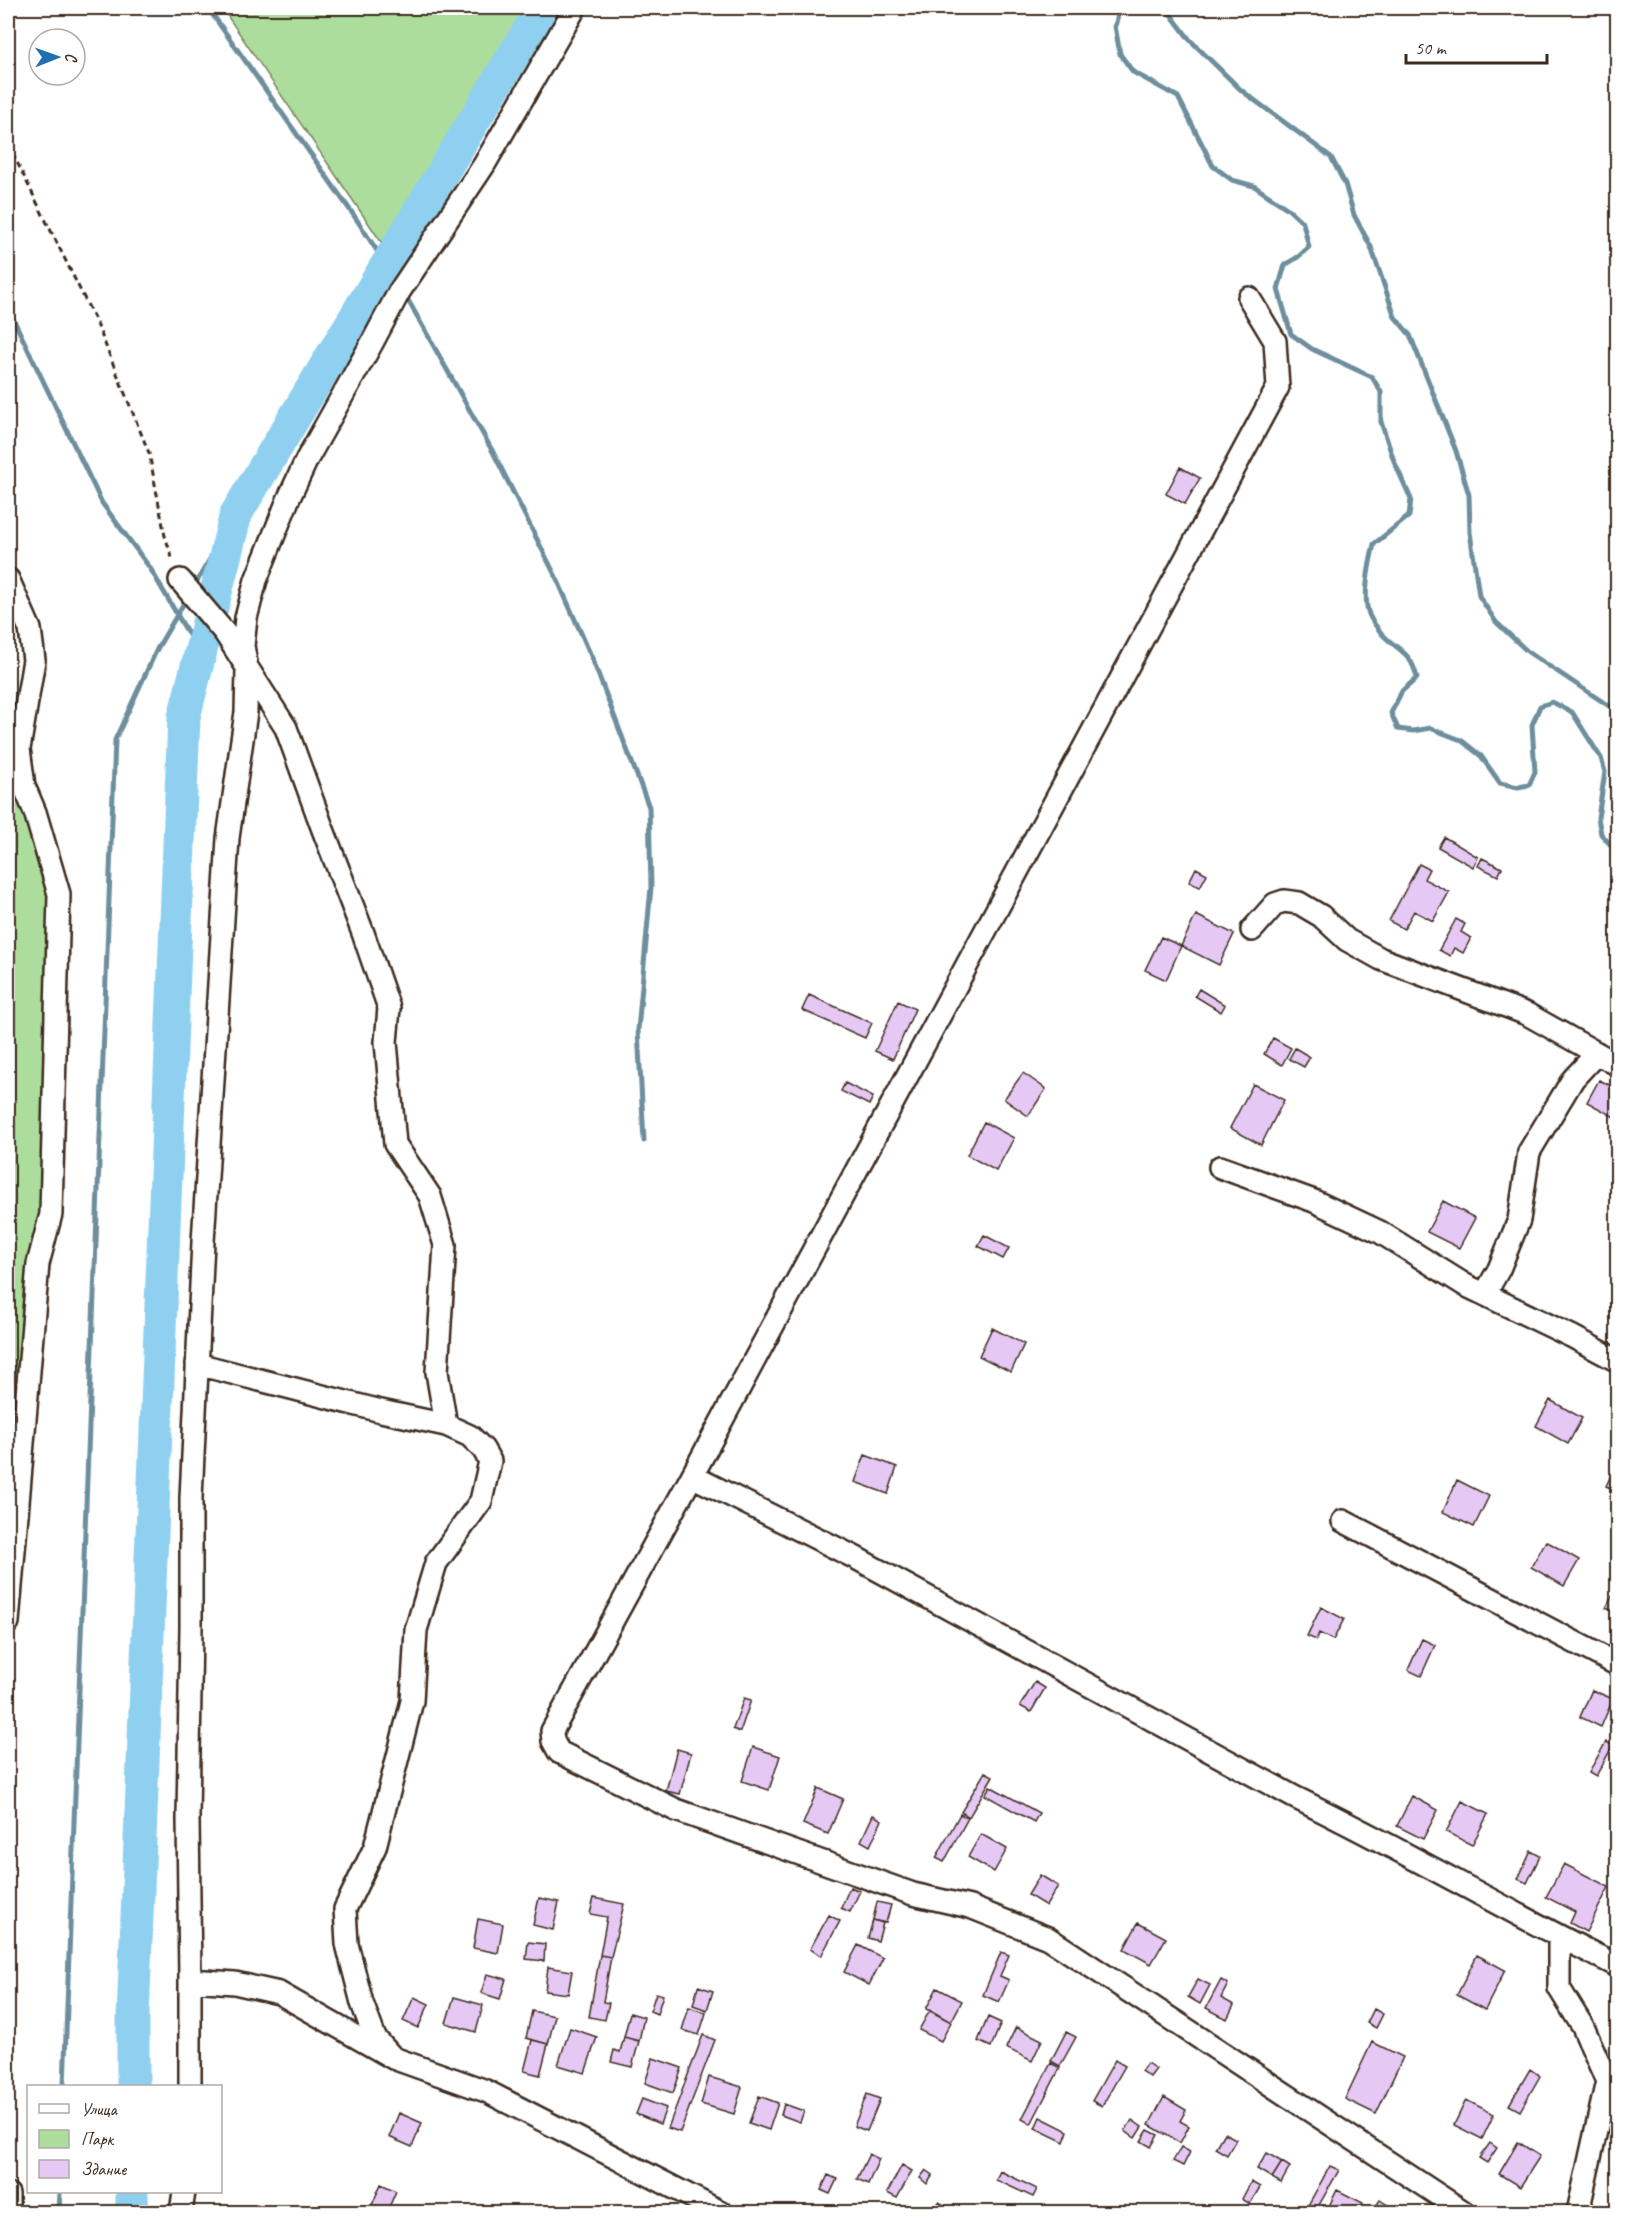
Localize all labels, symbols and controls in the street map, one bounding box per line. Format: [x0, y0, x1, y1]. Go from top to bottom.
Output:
north arrow [27, 27, 87, 87]
scale bar [1406, 27, 1547, 65]
text: 50 m [1415, 37, 1448, 59]
text: С [61, 53, 81, 63]
legend [27, 2085, 222, 2193]
text: Улица [81, 2098, 118, 2120]
text: Парк [81, 2128, 115, 2150]
text: Здание [81, 2158, 127, 2180]

